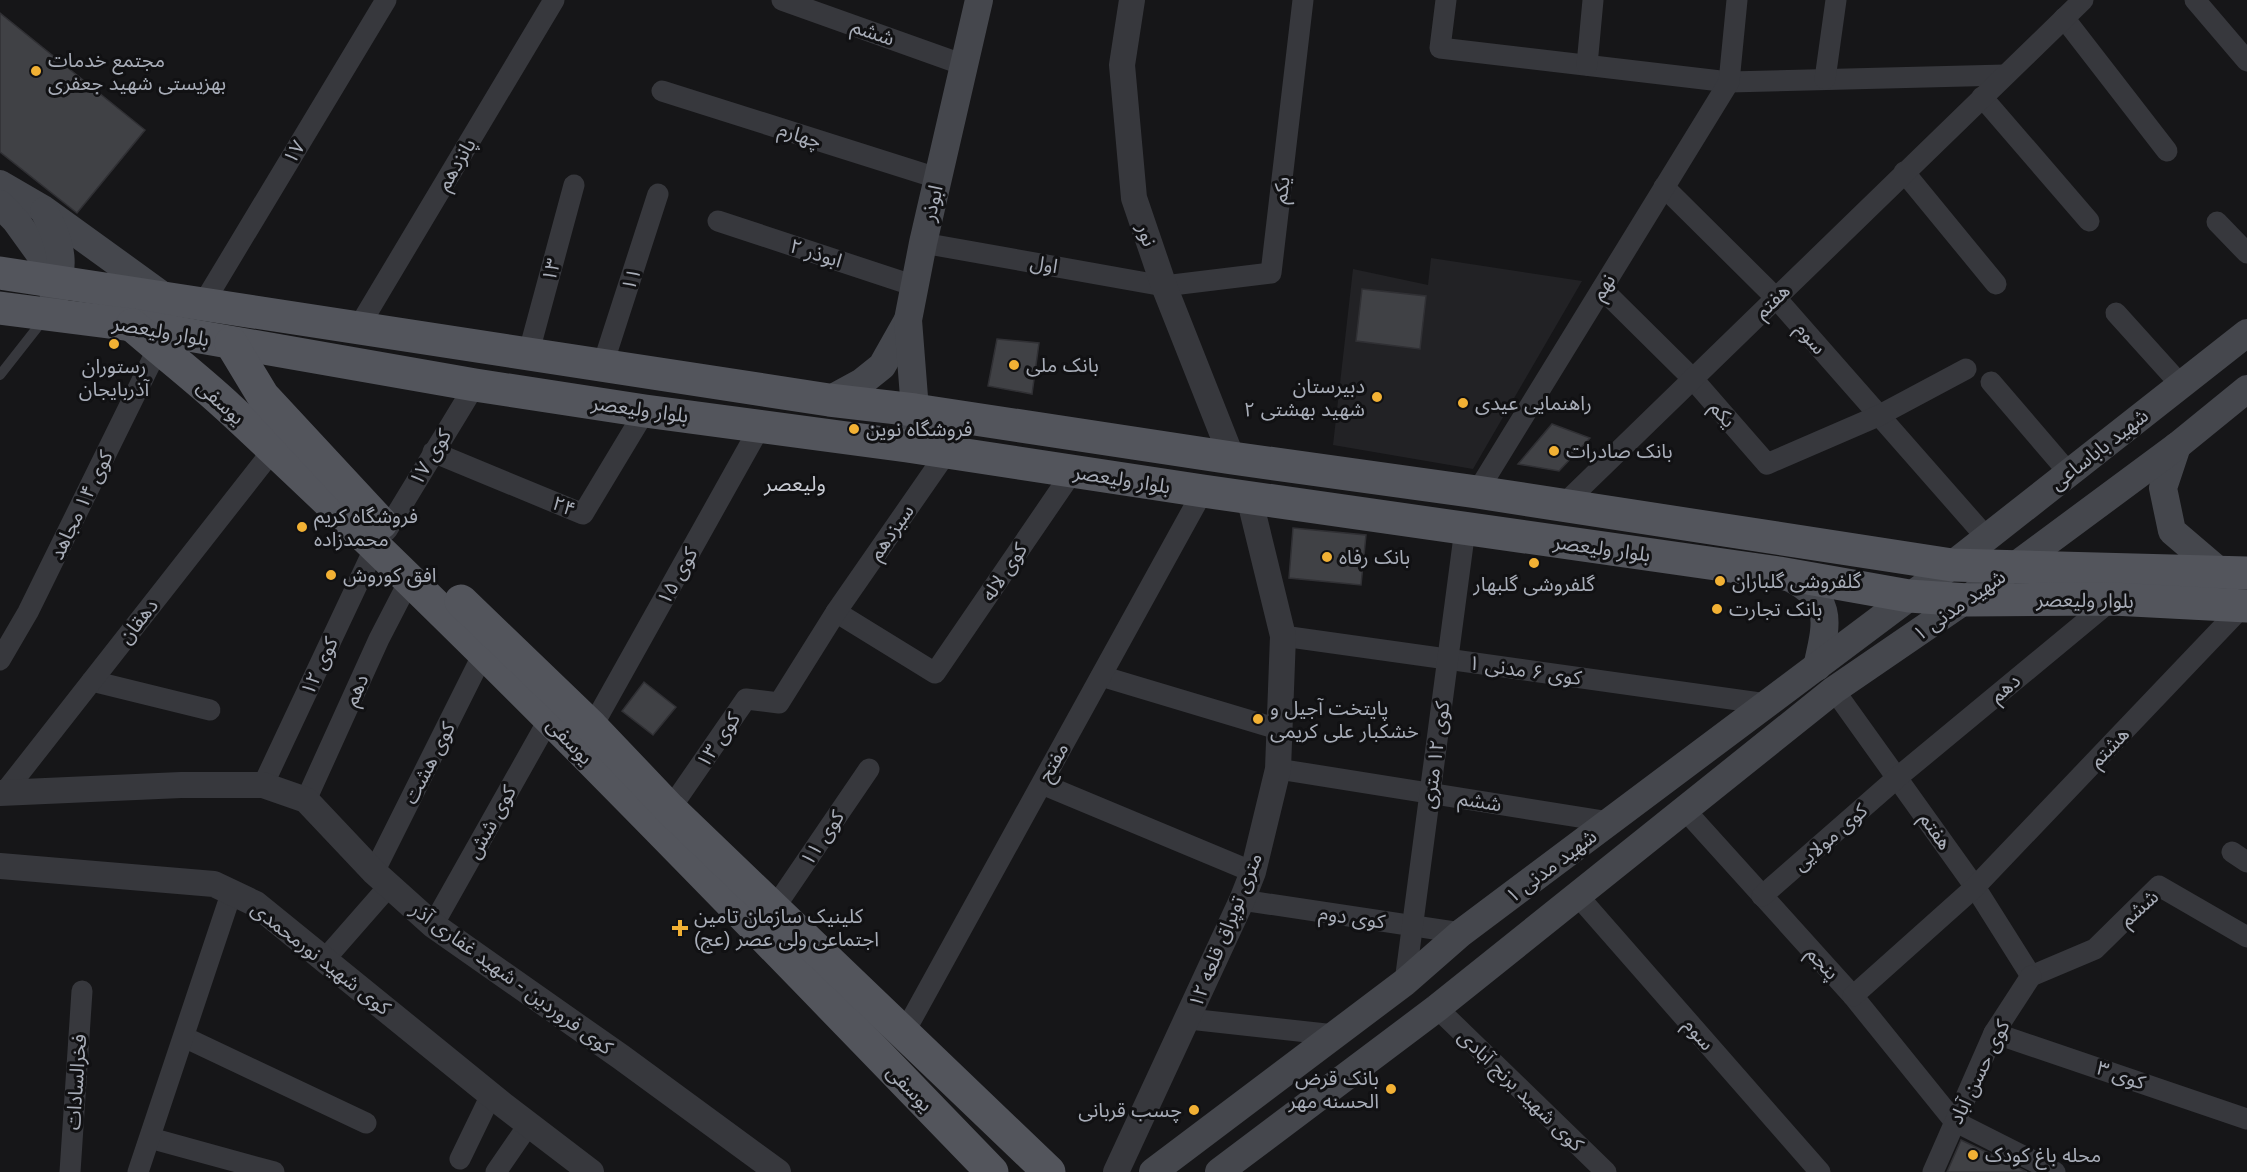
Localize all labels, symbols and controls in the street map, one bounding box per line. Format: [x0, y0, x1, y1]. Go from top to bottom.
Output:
street label: ششم [847, 14, 897, 53]
place label: مجتمع خدمات بهزیستی شهید جعفری [48, 49, 226, 95]
marker: مجتمع خدمات بهزیستی شهید جعفری [29, 64, 43, 78]
street label: چهارم [774, 118, 824, 156]
street label: پانزدهم [432, 134, 483, 196]
street label: ۱۷ [279, 136, 310, 167]
street label: یکم [1268, 175, 1298, 205]
street label: ابوذر [917, 183, 948, 224]
street label: نور [1132, 220, 1161, 249]
street label: ۲ ابوذر [787, 234, 845, 273]
street label: اول [1028, 251, 1060, 278]
street label: ۱۳ [537, 256, 565, 284]
street label: ۱۱ [617, 265, 645, 293]
street label: نهم [1587, 270, 1623, 306]
street label: هفتم [1750, 279, 1797, 326]
street label: بلوار ولیعصر [110, 312, 211, 351]
street label: سوم [1788, 318, 1831, 361]
marker: رستوران آذربایجان [107, 337, 121, 351]
place label: بانک ملی [1026, 354, 1099, 377]
place label: رستوران آذربایجان [79, 355, 150, 401]
marker: بانک ملی [1007, 358, 1021, 372]
street label: یوسفی [192, 375, 249, 430]
place label: دبیرستان شهید بهشتی ۲ [1244, 375, 1365, 421]
marker: دبیرستان شهید بهشتی ۲ [1370, 390, 1384, 404]
street label: بلوار ولیعصر [589, 391, 690, 428]
place label: راهنمایی عیدی [1475, 392, 1592, 415]
marker: راهنمایی عیدی [1456, 396, 1470, 410]
street label: یکم [1703, 396, 1740, 434]
street label: شهید باباساعی [2046, 404, 2153, 495]
place label: فروشگاه نوین [866, 418, 973, 441]
marker: فروشگاه نوین [847, 422, 861, 436]
street label: کوی ۱۷ [405, 424, 456, 489]
place label: بانک صادرات [1566, 440, 1673, 463]
marker: بانک صادرات [1547, 444, 1561, 458]
street label: کوی ۱۴ مجاهد [45, 446, 118, 563]
street label: بلوار ولیعصر [1071, 460, 1172, 498]
district label: ولیعصر [763, 472, 826, 496]
street label: ۲۴ [549, 492, 579, 520]
street label: سیزدهم [864, 500, 921, 566]
place label: فروشگاه کریم محمدزاده [314, 505, 418, 551]
marker: فروشگاه کریم محمدزاده [295, 520, 309, 534]
street label: بلوار ولیعصر [1551, 530, 1652, 567]
street label: کوی لاله [977, 538, 1033, 606]
street label: کوی ۱۵ [653, 543, 703, 609]
place label: بانک رفاه [1339, 546, 1410, 569]
marker: بانک رفاه [1320, 550, 1334, 564]
marker: گلفروشی گلبهار [1527, 556, 1541, 570]
place label: افق کوروش [343, 564, 437, 588]
street label: شهید مدنی ۱ [1909, 565, 2010, 646]
marker: افق کوروش [324, 568, 338, 582]
place label: گلفروشی گلباران [1732, 570, 1862, 593]
place label: گلفروشی گلبهار [1472, 573, 1595, 596]
marker: گلفروشی گلباران [1713, 574, 1727, 588]
street label: بلوار ولیعصر [2035, 588, 2134, 613]
street label: دهقان [114, 594, 163, 648]
place label: بانک تجارت [1729, 598, 1822, 621]
marker: بانک تجارت [1710, 602, 1724, 616]
street label: کوی ۱۲ [296, 633, 343, 699]
street label: کوی ۶ مدنی ۱ [1467, 651, 1584, 690]
street label: دهم [1986, 669, 2027, 710]
street label: دهم [339, 671, 376, 711]
place label: پایتخت آجیل و خشکبار علی کریمی [1270, 697, 1419, 743]
street label: کوی ۱۲ متری [1417, 699, 1455, 810]
street label: کوی ۱۳ [692, 708, 746, 772]
marker: پایتخت آجیل و خشکبار علی کریمی [1251, 712, 1265, 726]
street label: یوسفی [542, 713, 597, 769]
street label: کوی هشت [399, 718, 460, 808]
street label: هشتم [2085, 722, 2136, 774]
street label: مفتح [1033, 739, 1076, 787]
street label: کوی شش [462, 781, 521, 863]
street label: ششم [1456, 787, 1503, 819]
street label: کوی مولایی [1789, 798, 1873, 876]
street label: کوی ۱۱ [796, 806, 850, 870]
street label: هفتم [1912, 808, 1957, 856]
street label: شهید مدنی ۱ [1501, 825, 1601, 908]
street label: ۱۲ متری توپراق قلعه [1184, 849, 1268, 1011]
street label: ششم [2115, 885, 2165, 934]
street label: کوی شهید نورمحمدی [247, 897, 395, 1020]
street label: کوی فروردین - شهید غفاری آذر [406, 897, 618, 1060]
street label: کوی دوم [1317, 901, 1387, 937]
place label: کلینیک سازمان تامین اجتماعی ولی عصر (عج) [694, 905, 879, 954]
marker: کلینیک سازمان تامین اجتماعی ولی عصر (عج) [671, 919, 689, 937]
street label: پنجم [1799, 942, 1844, 987]
street label: سوم [1676, 1014, 1719, 1057]
street label: کوی حسن آباد [1944, 1016, 2015, 1128]
street label: کوی شهید برنج آبادی [1451, 1025, 1589, 1159]
street label: فخرالسادات [62, 1033, 91, 1131]
street label: کوی ۳ [2094, 1056, 2149, 1095]
street label: یوسفی [882, 1060, 937, 1116]
place label: بانک قرض الحسنه مهر [1288, 1067, 1379, 1113]
marker: بانک قرض الحسنه مهر [1384, 1082, 1398, 1096]
place label: چسب قربانی [1078, 1099, 1182, 1123]
marker: چسب قربانی [1187, 1103, 1201, 1117]
place label: محله باغ کودک [1985, 1144, 2101, 1170]
marker: محله باغ کودک [1966, 1148, 1980, 1162]

